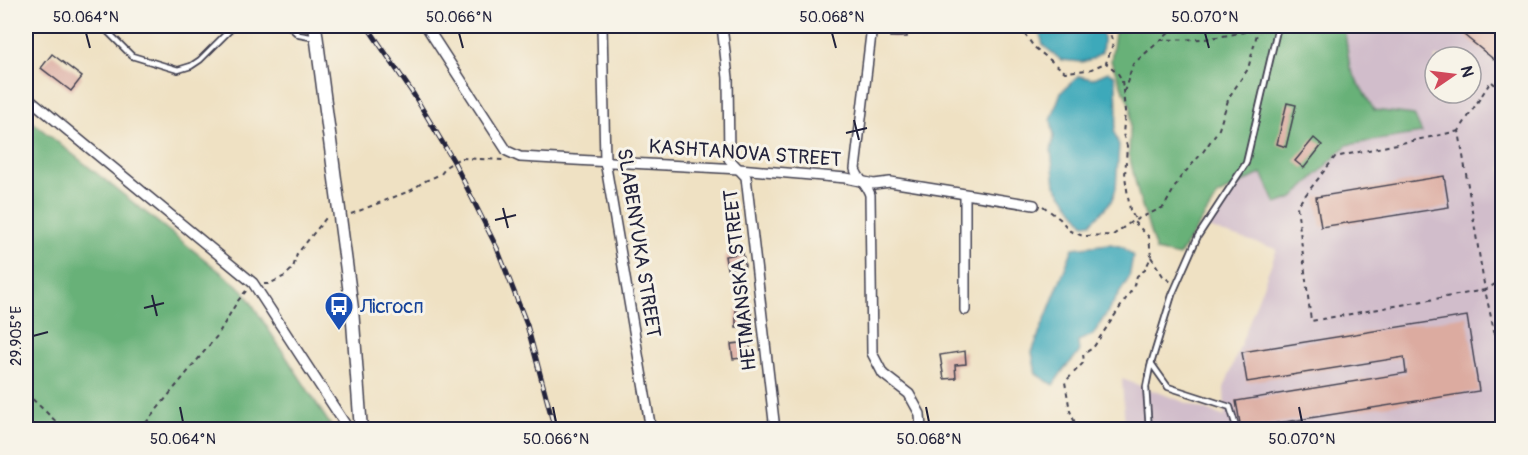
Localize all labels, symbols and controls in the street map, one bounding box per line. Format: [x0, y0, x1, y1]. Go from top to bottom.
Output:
text: 50.064°N [53, 8, 119, 27]
text: 50.066°N [426, 8, 492, 27]
text: 50.068°N [800, 8, 864, 27]
text: 50.070°N [1172, 8, 1238, 27]
north arrow [1423, 45, 1483, 105]
text: N [1456, 64, 1478, 79]
street label: KASHTANOVA STREET [648, 134, 842, 172]
street label: SLABENYUKA STREET [612, 146, 666, 340]
street label: HETMANSKA STREET [718, 188, 762, 372]
bus stop icon: Лісгосп [323, 290, 355, 332]
place label: Лісгосп [359, 294, 424, 319]
text: 29.905°E [7, 306, 26, 366]
text: 50.064°N [150, 430, 216, 449]
text: 50.066°N [523, 430, 589, 449]
text: 50.068°N [897, 430, 961, 449]
text: 50.070°N [1269, 430, 1335, 449]

